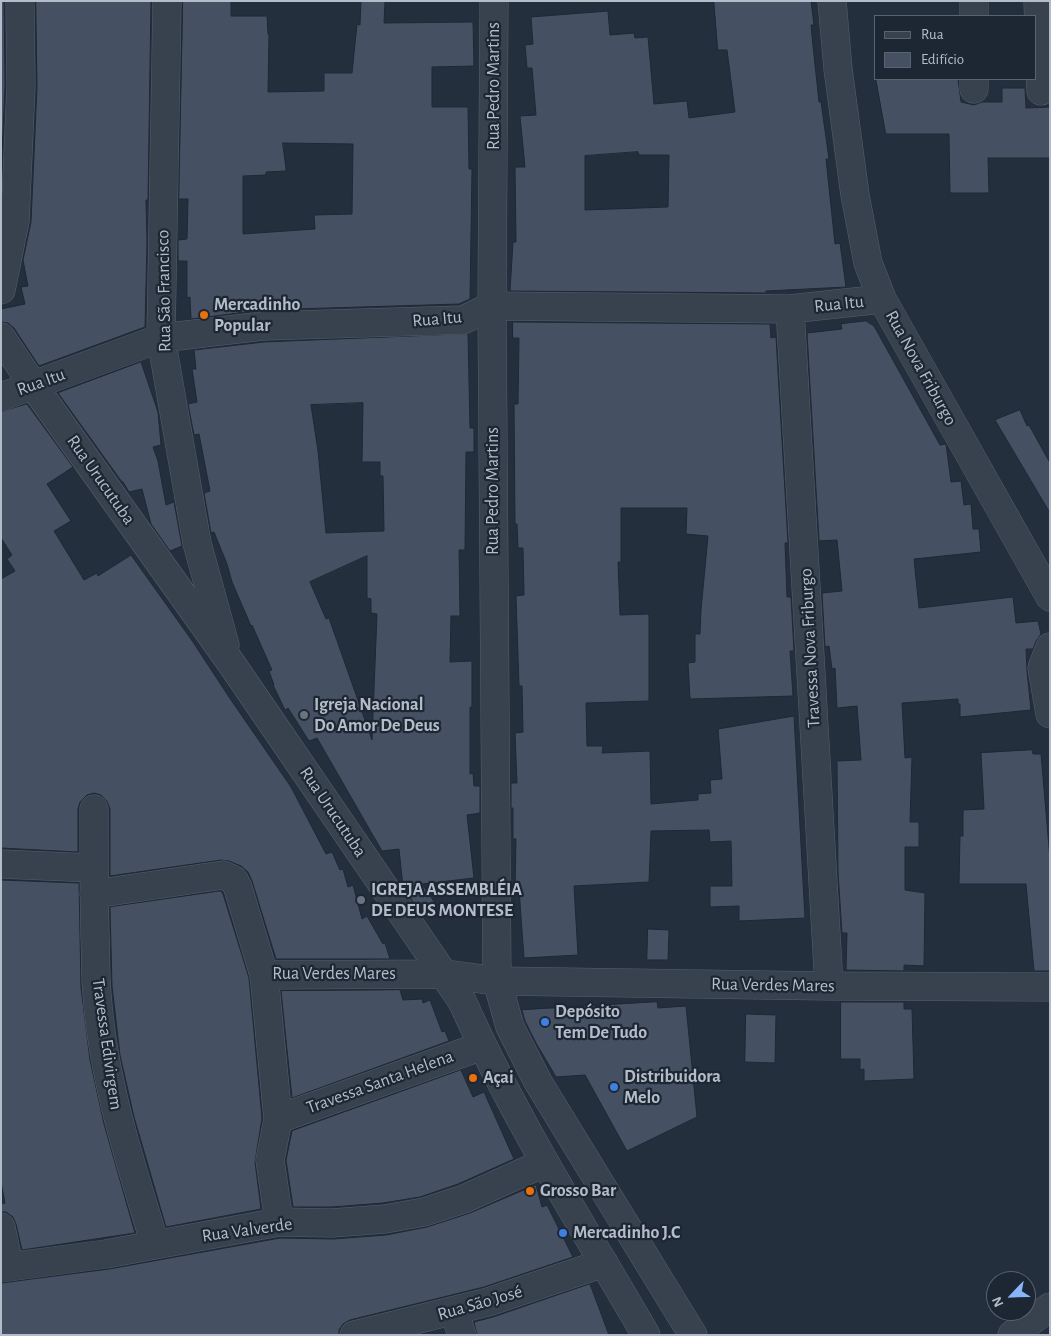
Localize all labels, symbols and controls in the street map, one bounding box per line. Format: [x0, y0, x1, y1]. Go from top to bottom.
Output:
legend [874, 15, 1036, 80]
street label: Rua Pedro Martins [483, 22, 505, 150]
text: Rua [921, 27, 944, 42]
text: Edifício [921, 52, 964, 67]
street label: Rua São Francisco [152, 230, 176, 352]
street label: Rua Itu [813, 291, 865, 317]
place label: Mercadinho Popular [214, 294, 300, 336]
street label: Rua Itu [411, 306, 463, 332]
street label: Rua Nova Friburgo [880, 307, 962, 429]
marker: Mercadinho Popular [198, 309, 210, 321]
street label: Rua Itu [14, 363, 68, 401]
street label: Rua Pedro Martins [482, 427, 504, 555]
street label: Rua Urucutuba [62, 431, 140, 529]
street label: Travessa Nova Friburgo [795, 568, 825, 728]
place label: Igreja Nacional Do Amor De Deus [314, 694, 440, 736]
marker: Igreja Nacional Do Amor De Deus [298, 709, 310, 721]
street label: Rua Urucutuba [295, 763, 371, 861]
place label: IGREJA ASSEMBLÉIA DE DEUS MONTESE [371, 879, 522, 922]
marker: IGREJA ASSEMBLÉIA DE DEUS MONTESE [355, 894, 367, 906]
street label: Rua Verdes Mares [272, 963, 396, 985]
street label: Rua Verdes Mares [711, 973, 835, 997]
street label: Travessa Edivirgem [87, 977, 127, 1111]
place label: Depósito Tem De Tudo [555, 1001, 647, 1044]
marker: Depósito Tem De Tudo [539, 1016, 551, 1028]
street label: Travessa Santa Helena [304, 1045, 456, 1119]
place label: Distribuidora Melo [624, 1066, 721, 1108]
place label: Açai [483, 1067, 514, 1089]
marker: Açai [467, 1072, 479, 1084]
marker: Distribuidora Melo [608, 1081, 620, 1093]
place label: Grosso Bar [540, 1180, 616, 1202]
marker: Grosso Bar [524, 1185, 536, 1197]
street label: Rua Valverde [200, 1213, 294, 1247]
place label: Mercadinho J.C [573, 1222, 680, 1244]
marker: Mercadinho J.C [557, 1227, 569, 1239]
north arrow [986, 1271, 1036, 1321]
street label: Rua São José [435, 1281, 525, 1325]
text: N [990, 1294, 1007, 1309]

